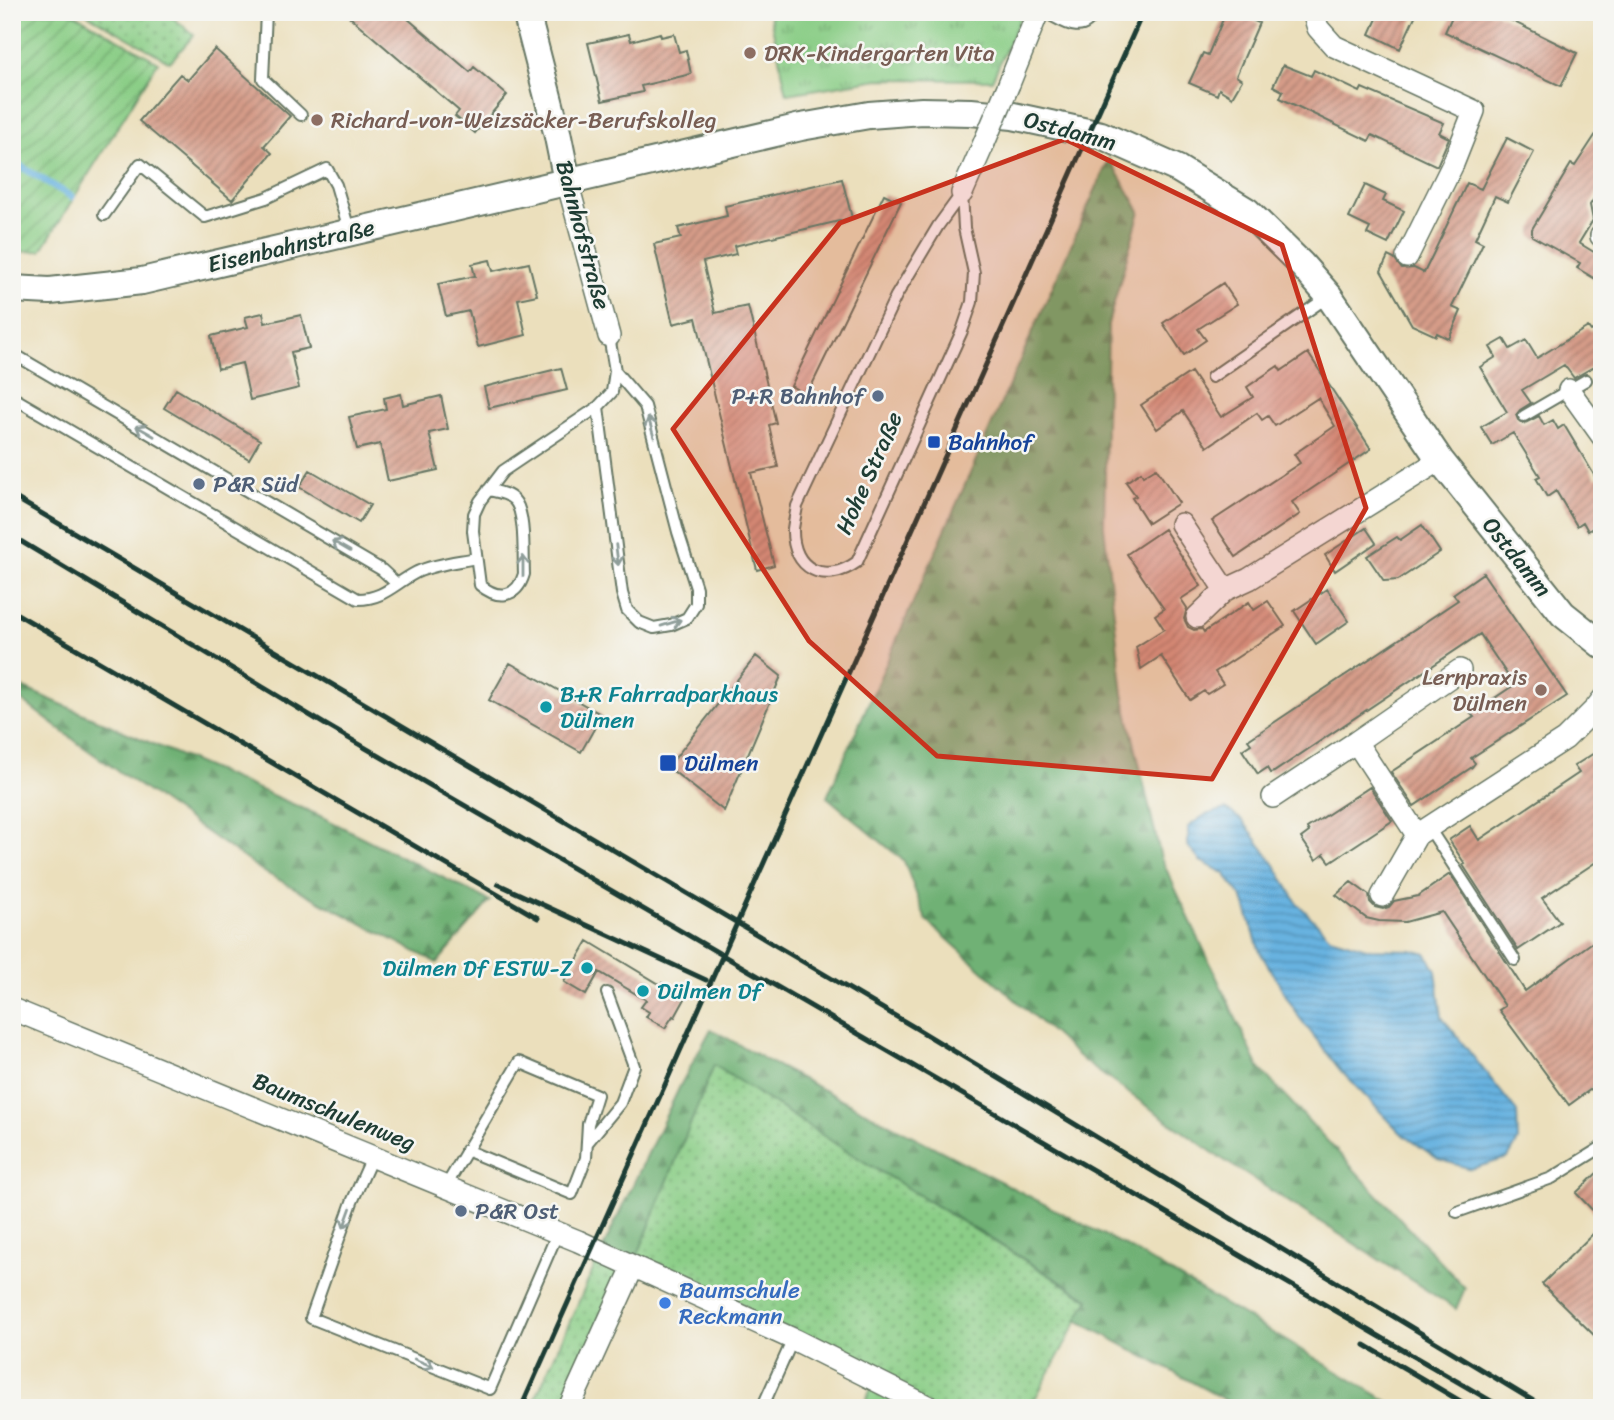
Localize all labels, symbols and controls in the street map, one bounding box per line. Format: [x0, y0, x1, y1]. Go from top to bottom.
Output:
place label: DRK-Kindergarten Vita [764, 33, 995, 74]
marker: DRK-Kindergarten Vita [742, 45, 758, 61]
street label: Ostdamm [1019, 99, 1121, 163]
place label: Richard-von-Weizsäcker-Berufskolleg [331, 100, 717, 141]
marker: Richard-von-Weizsäcker-Berufskolleg [309, 112, 325, 128]
street label: Bahnhofstraße [543, 156, 623, 314]
street label: Eisenbahnstraße [203, 207, 379, 285]
place label: P+R Bahnhof [731, 376, 867, 417]
marker: P+R Bahnhof [870, 388, 886, 404]
street label: Hohe Straße [824, 405, 914, 541]
one-way arrow [643, 416, 656, 438]
place label: Bahnhof [948, 422, 1035, 463]
one-way arrow [135, 423, 155, 437]
marker: Bahnhof [926, 434, 942, 450]
place label: P&R Süd [213, 464, 300, 505]
marker: P&R Süd [191, 476, 207, 492]
street label: Ostdamm [1471, 507, 1563, 607]
one-way arrow [331, 538, 351, 552]
one-way arrow [611, 543, 624, 566]
one-way arrow [516, 555, 530, 578]
one-way arrow [659, 616, 681, 629]
place label: Lernpraxis Dülmen [1422, 657, 1528, 724]
place label: B+R Fahrradparkhaus Dülmen [560, 674, 778, 741]
marker: Lernpraxis Dülmen [1533, 682, 1549, 698]
marker: B+R Fahrradparkhaus Dülmen [538, 699, 554, 715]
place label: Dülmen [684, 743, 759, 784]
marker: Dülmen [658, 753, 678, 773]
place label: Dülmen Df ESTW-Z [382, 948, 573, 989]
marker: Dülmen Df ESTW-Z [579, 960, 595, 976]
place label: Dülmen Df [657, 971, 764, 1012]
marker: Dülmen Df [635, 983, 651, 999]
street label: Baumschulenweg [246, 1061, 422, 1163]
place label: P&R Ost [475, 1191, 559, 1232]
marker: P&R Ost [453, 1203, 469, 1219]
one-way arrow [340, 1207, 352, 1229]
place label: Baumschule Reckmann [679, 1270, 800, 1337]
marker: Baumschule Reckmann [657, 1295, 673, 1311]
one-way arrow [413, 1357, 434, 1370]

